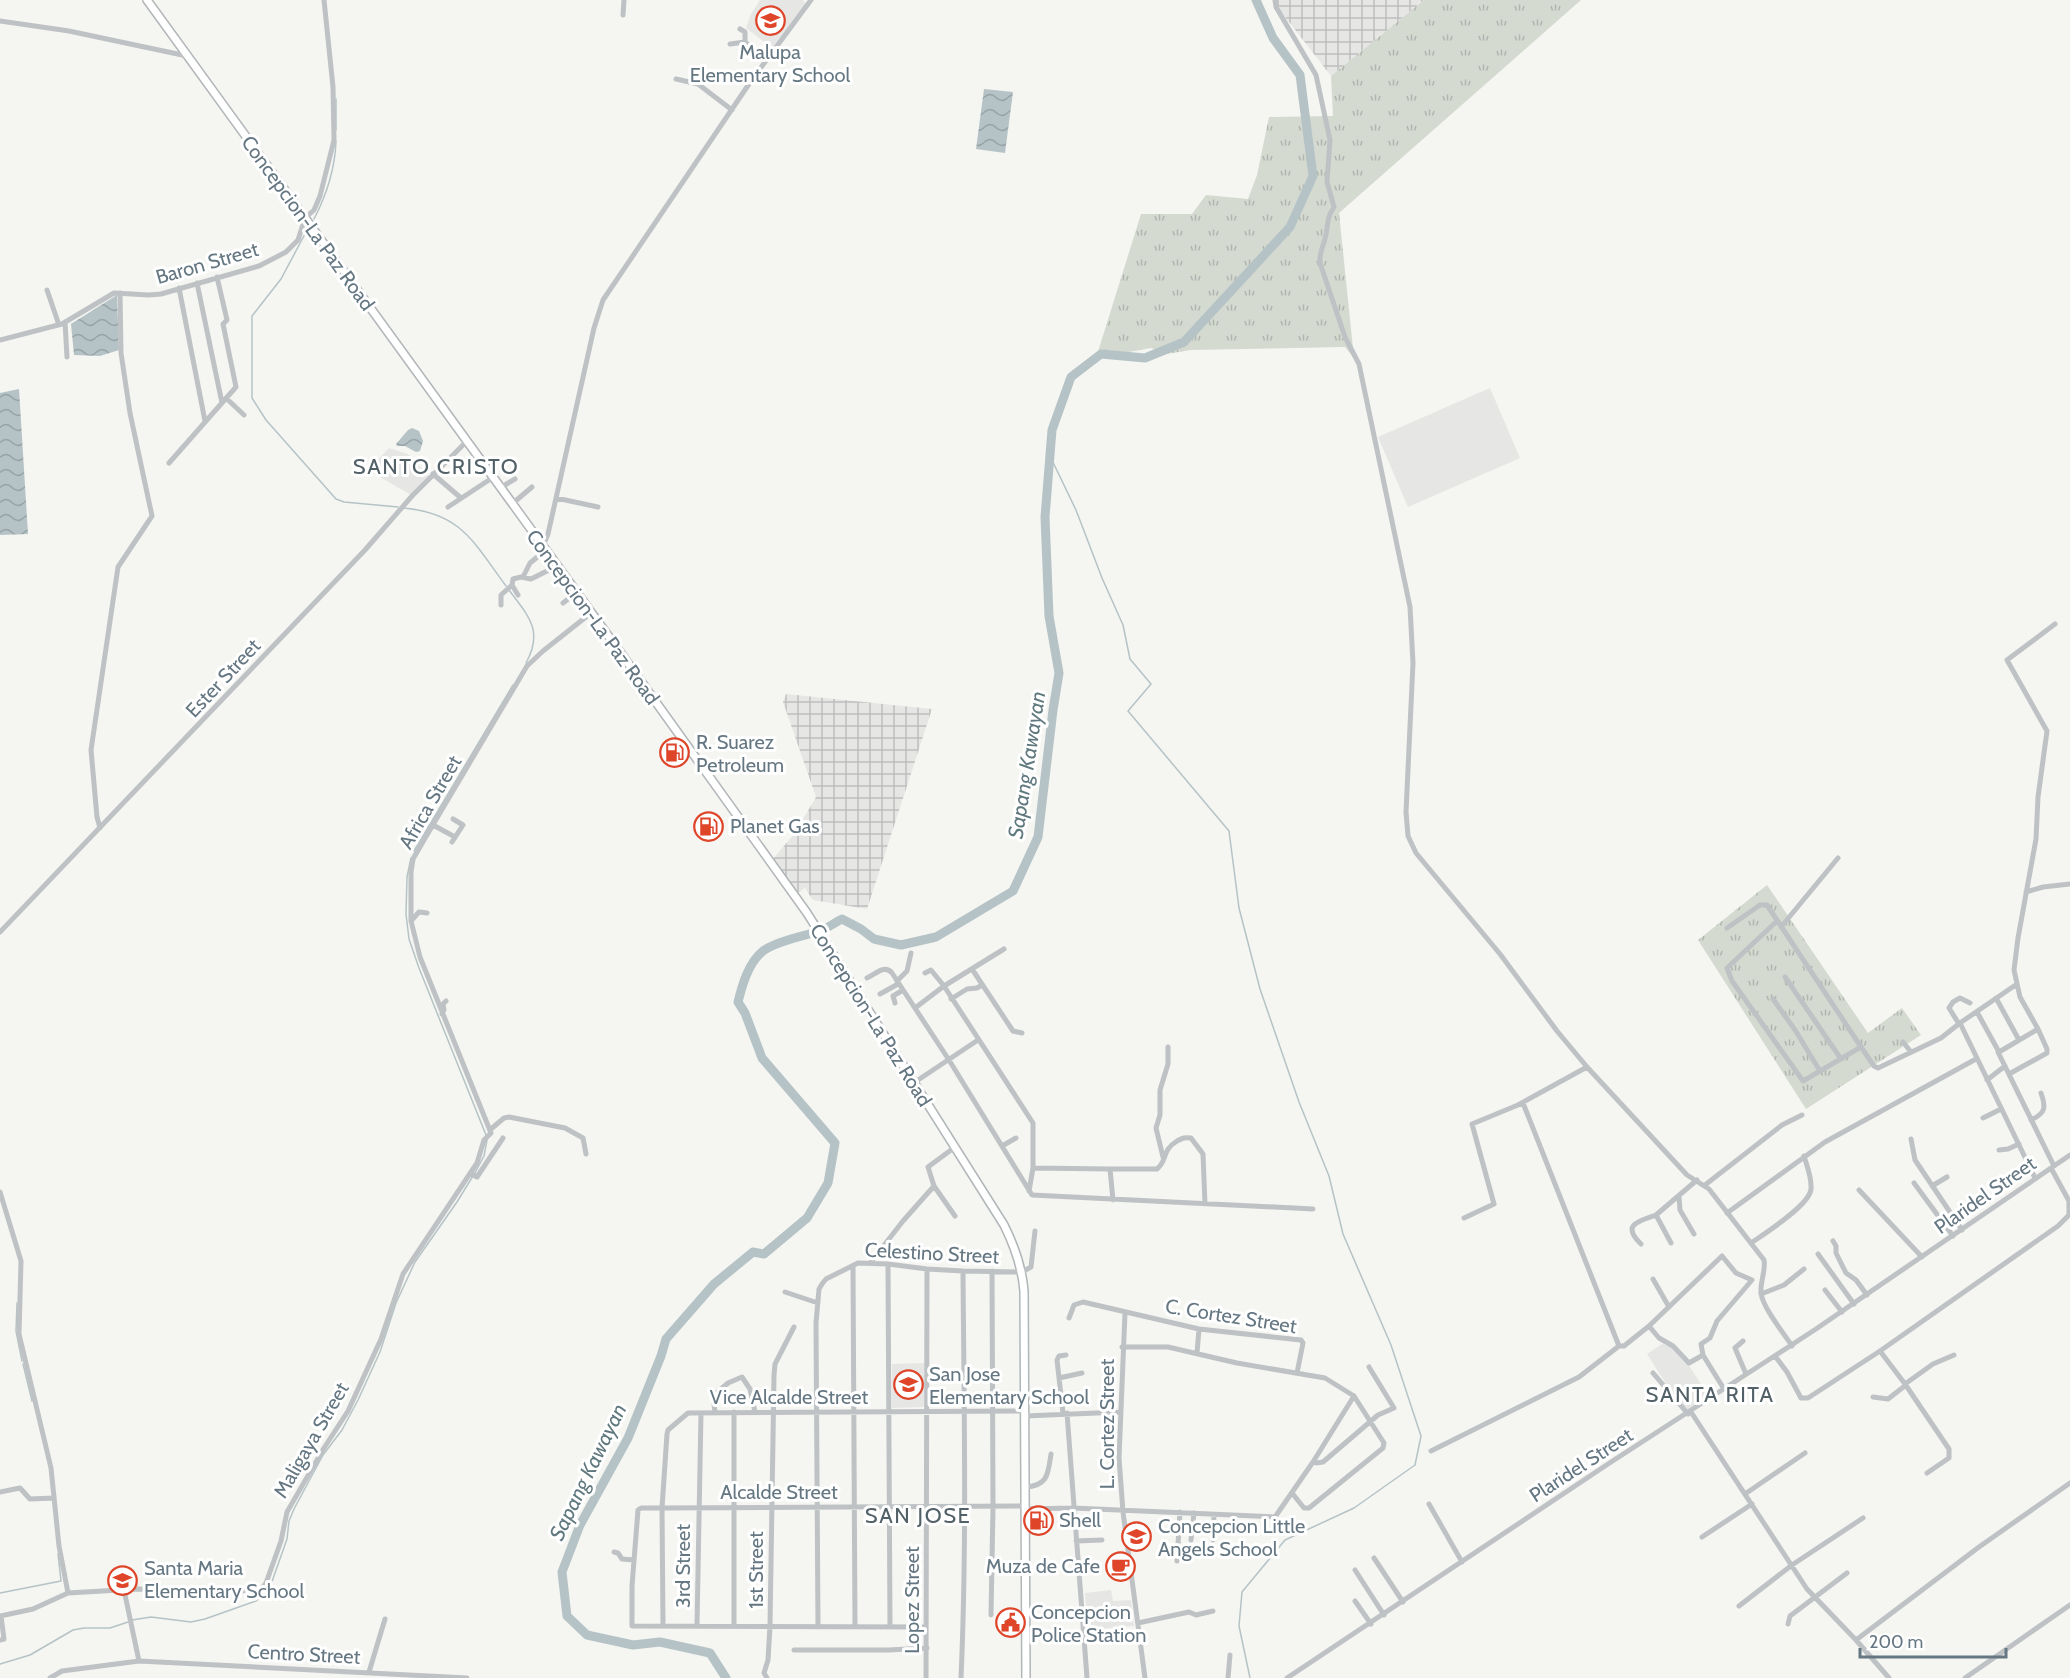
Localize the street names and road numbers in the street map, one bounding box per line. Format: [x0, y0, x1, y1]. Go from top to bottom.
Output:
street label: Concepcion-La Paz Road [236, 131, 380, 315]
street label: Baron Street [153, 237, 261, 289]
street label: Concepcion-La Paz Road [521, 525, 665, 709]
street label: Ester Street [181, 634, 265, 722]
street label: Africa Street [394, 751, 466, 853]
street label: Concepcion-La Paz Road [805, 919, 937, 1111]
street label: Plaridel Street [1930, 1151, 2040, 1239]
street label: Celestino Street [864, 1237, 1000, 1269]
street label: C. Cortez Street [1164, 1294, 1299, 1338]
street label: L. Cortez Street [1095, 1359, 1119, 1489]
street label: Maligaya Street [268, 1378, 354, 1502]
street label: Vice Alcalde Street [710, 1385, 868, 1409]
street label: Plaridel Street [1525, 1423, 1637, 1507]
street label: Alcalde Street [720, 1480, 838, 1504]
street label: 3rd Street [671, 1524, 695, 1608]
street label: 1st Street [744, 1531, 768, 1609]
street label: Lopez Street [900, 1546, 924, 1654]
street label: Centro Street [247, 1639, 361, 1669]

